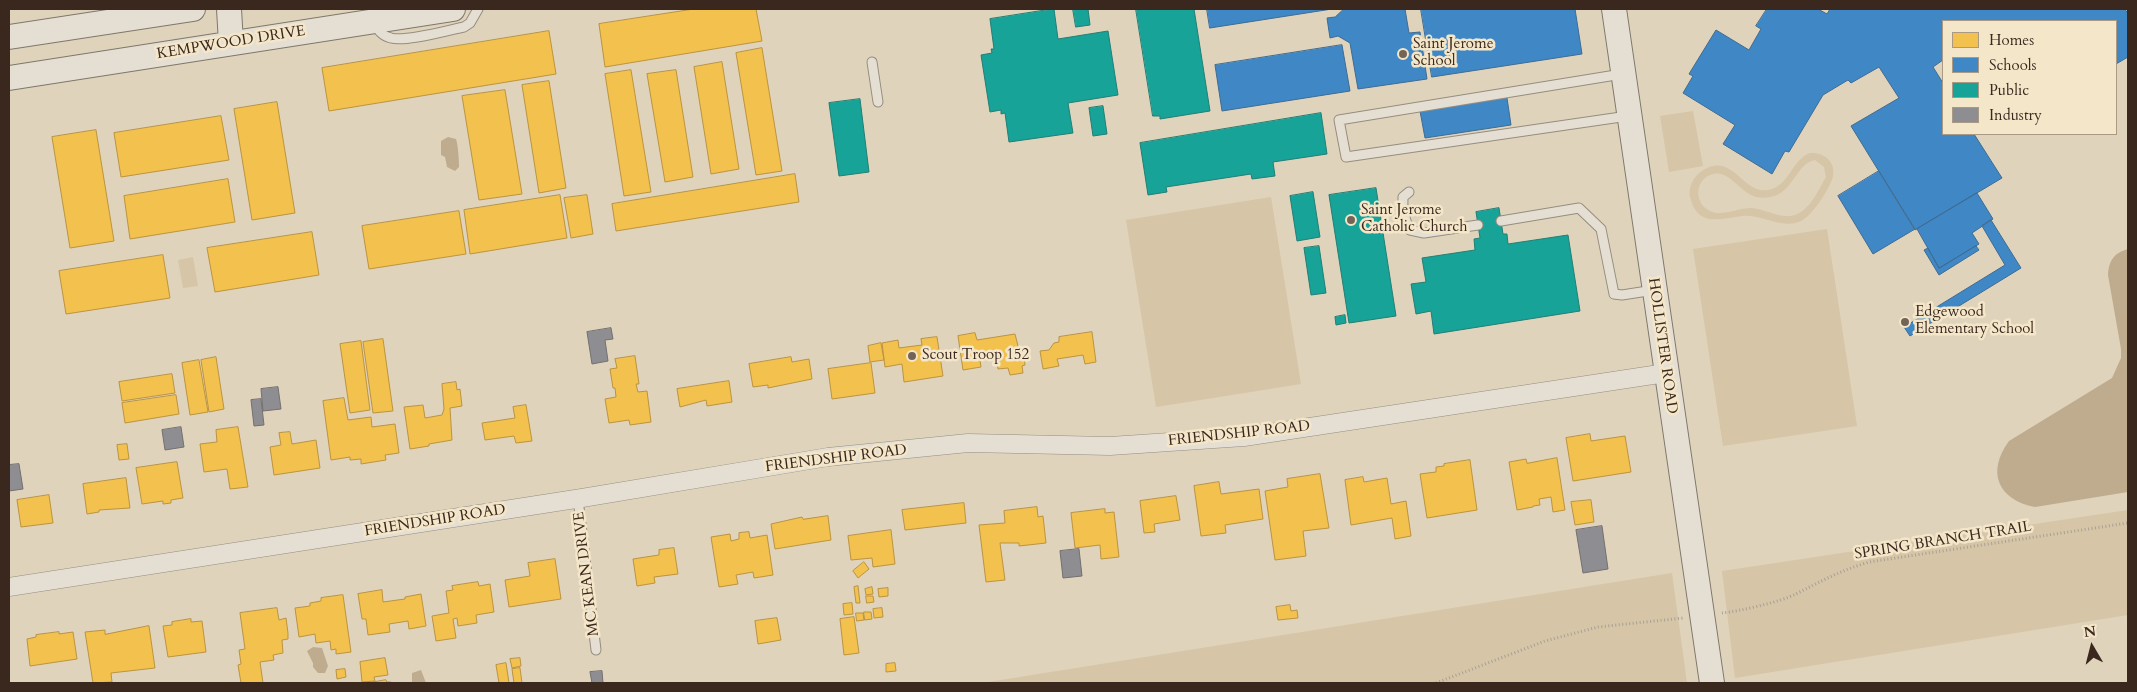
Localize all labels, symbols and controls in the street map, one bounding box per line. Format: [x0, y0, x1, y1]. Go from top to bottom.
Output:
legend [1942, 20, 2117, 135]
street label: KEMPWOOD DRIVE [155, 22, 307, 64]
text: Homes [1989, 30, 2034, 50]
place label: Saint Jerome School [1413, 36, 1493, 71]
marker: Saint Jerome School [1397, 48, 1409, 60]
text: Schools [1989, 55, 2037, 75]
text: Public [1989, 80, 2029, 100]
text: Industry [1989, 105, 2042, 125]
place label: Saint Jerome Catholic Church [1361, 202, 1467, 237]
marker: Saint Jerome Catholic Church [1345, 214, 1357, 226]
street label: HOLLISTER ROAD [1644, 277, 1680, 415]
place label: Edgewood Elementary School [1915, 304, 2034, 339]
marker: Edgewood Elementary School [1899, 316, 1911, 328]
place label: Scout Troop 152 [922, 347, 1029, 365]
marker: Scout Troop 152 [906, 350, 918, 362]
street label: FRIENDSHIP ROAD [1167, 418, 1311, 450]
street label: FRIENDSHIP ROAD [764, 441, 908, 477]
street label: FRIENDSHIP ROAD [363, 501, 507, 541]
street label: MC KEAN DRIVE [570, 511, 604, 637]
street label: SPRING BRANCH TRAIL [1853, 518, 2033, 564]
text: N [2083, 621, 2097, 642]
north arrow [2067, 622, 2117, 672]

